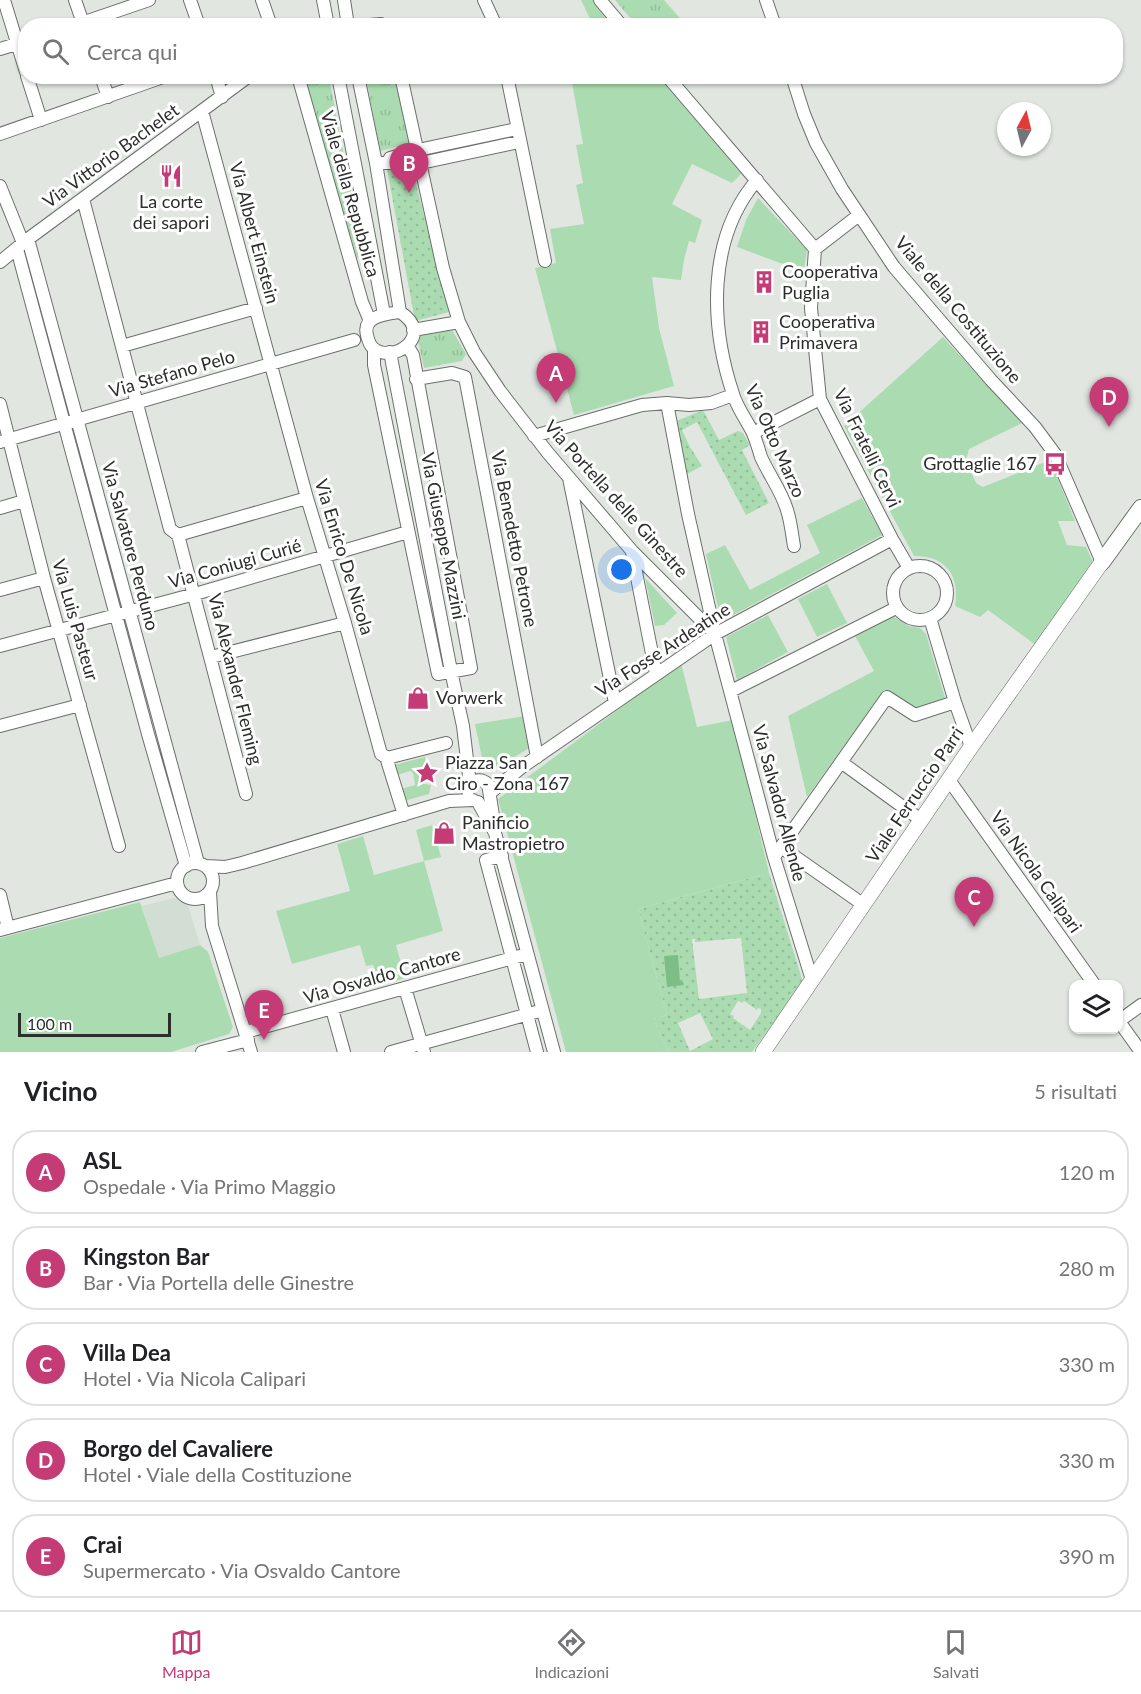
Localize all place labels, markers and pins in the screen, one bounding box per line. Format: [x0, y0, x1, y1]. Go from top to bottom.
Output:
pin: B [390, 144, 428, 193]
restaurant icon: La corte dei sapori [158, 163, 184, 189]
place label: La corte dei sapori [133, 190, 209, 233]
place label: Cooperativa Puglia [782, 260, 878, 303]
building icon: Cooperativa Puglia [751, 269, 777, 295]
place label: Cooperativa Primavera [779, 310, 875, 353]
building icon: Cooperativa Primavera [748, 319, 774, 345]
pin: A [536, 354, 576, 403]
pin: D [1090, 378, 1128, 427]
bus stop icon: Grottaglie 167 [1042, 451, 1068, 477]
place label: Grottaglie 167 [923, 452, 1037, 474]
shop icon: Vorwerk [405, 685, 431, 711]
place label: Vorwerk [436, 686, 504, 708]
place label: Piazza San Ciro - Zona 167 [445, 751, 569, 794]
place icon: Piazza San Ciro - Zona 167 [414, 760, 440, 786]
place label: Panificio Mastropietro [462, 811, 565, 854]
shop icon: Panificio Mastropietro [431, 820, 457, 846]
pin: C [954, 878, 994, 927]
pin: E [244, 990, 284, 1040]

